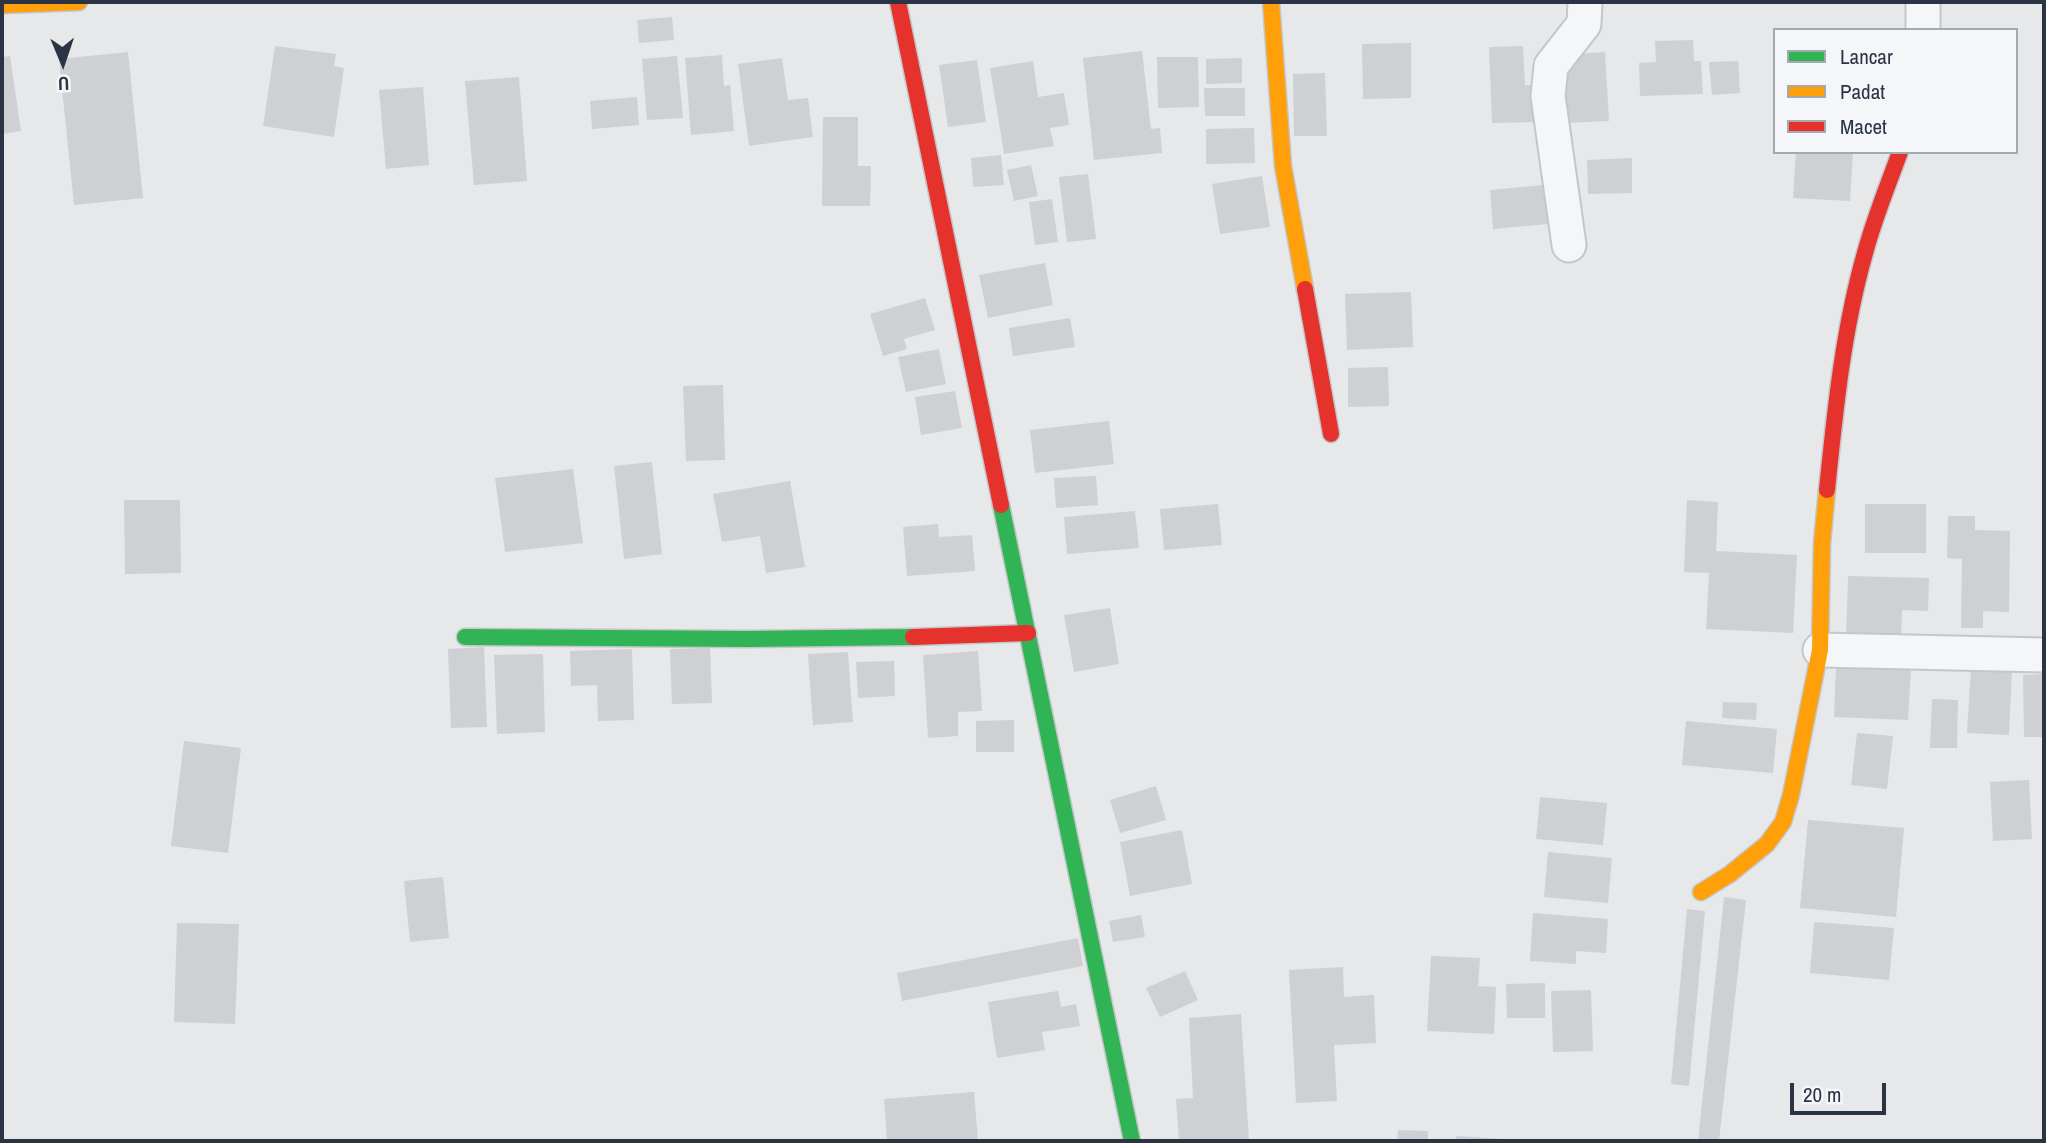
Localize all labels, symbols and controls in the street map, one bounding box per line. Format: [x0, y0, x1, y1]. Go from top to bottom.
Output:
north arrow [28, 28, 98, 98]
legend [1773, 28, 2018, 154]
text: Lancar [1840, 42, 1893, 71]
text: U [58, 71, 70, 97]
text: Padat [1840, 77, 1885, 106]
text: Macet [1840, 112, 1887, 141]
scale bar [1794, 1070, 1890, 1114]
text: 20 m [1803, 1080, 1841, 1109]

